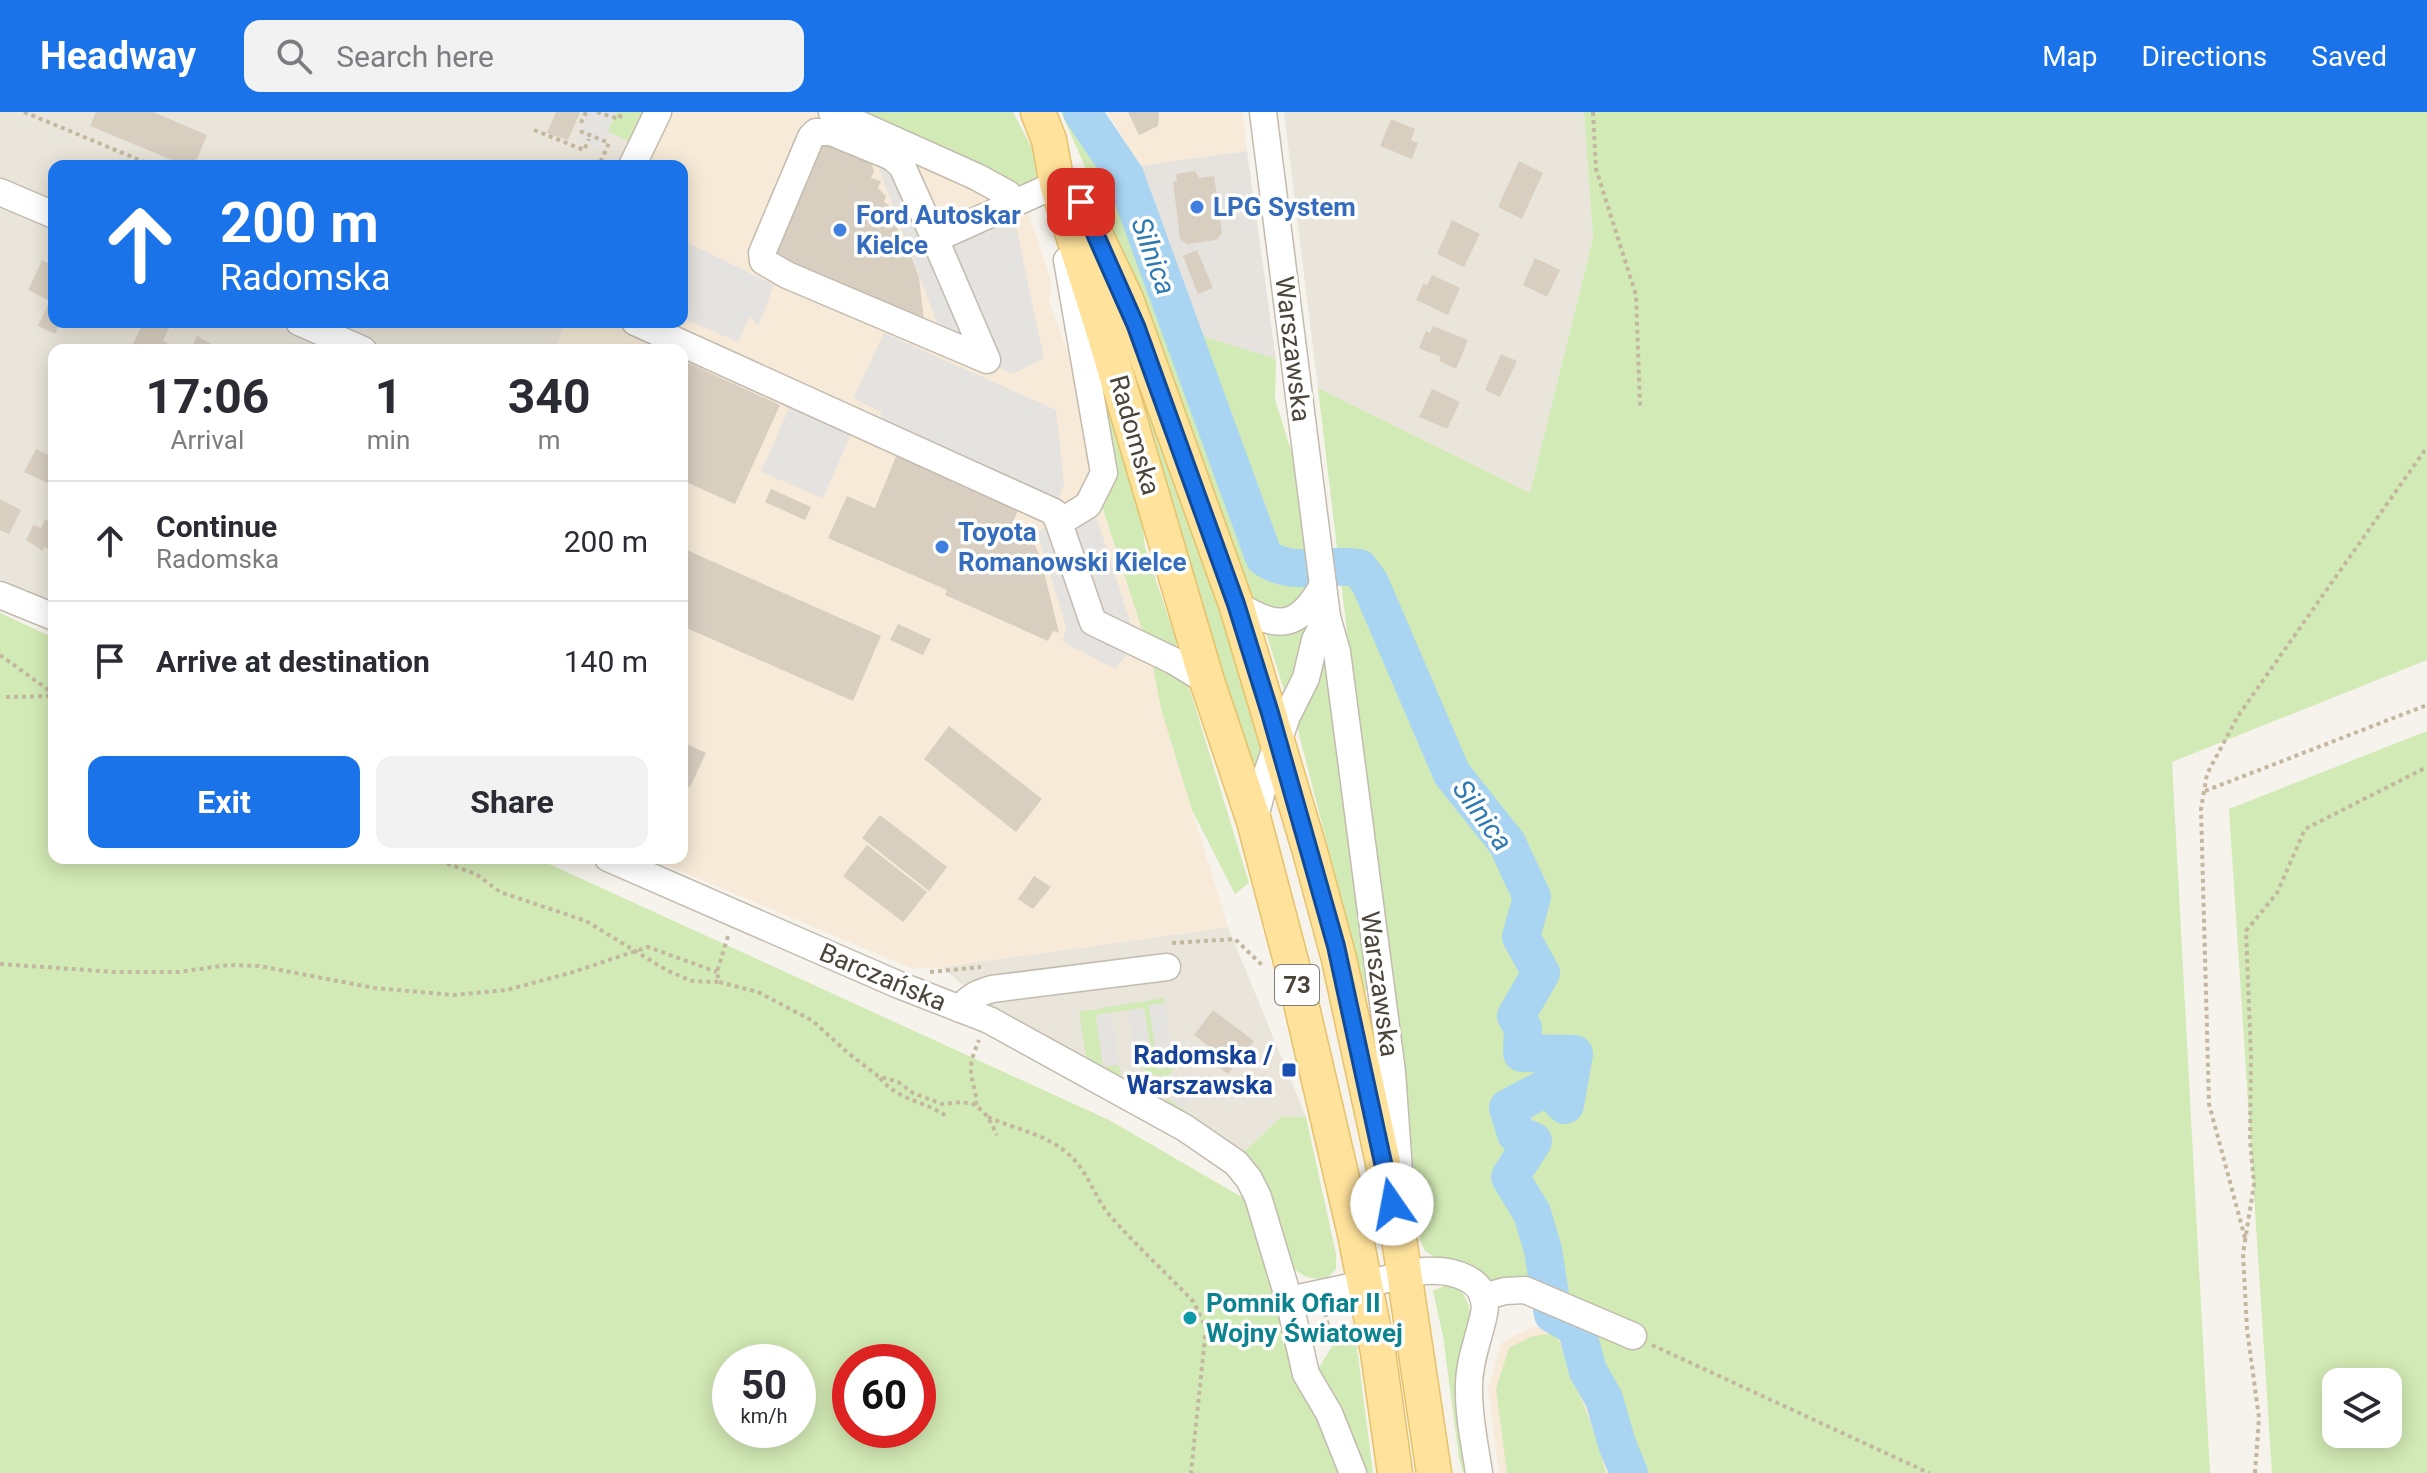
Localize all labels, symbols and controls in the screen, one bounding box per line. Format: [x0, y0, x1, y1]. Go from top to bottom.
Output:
search box [244, 20, 804, 92]
text: Headway [40, 34, 196, 78]
icon: search [272, 34, 316, 78]
text: Search here [336, 39, 494, 74]
text: Map [2042, 40, 2098, 73]
text: Directions [2142, 40, 2267, 73]
text: Saved [2311, 40, 2387, 73]
pin [1047, 168, 1115, 236]
icon: arrive [1059, 180, 1103, 224]
text: 200 m [220, 190, 379, 256]
icon: ahead [88, 192, 192, 296]
place label: LPG System [1213, 192, 1356, 222]
marker: LPG System [1188, 198, 1206, 216]
place label: Ford Autoskar Kielce [856, 200, 1021, 260]
water label: Silnica [1124, 213, 1183, 299]
marker: Ford Autoskar Kielce [831, 221, 849, 239]
text: Radomska [220, 257, 391, 299]
street label: Warszawska [1269, 275, 1317, 423]
text: 17:06 [146, 368, 269, 425]
text: 1 [375, 368, 402, 425]
text: 340 [508, 368, 590, 425]
street label: Radomska [1104, 372, 1166, 498]
text: Arrival [171, 425, 244, 455]
text: min [367, 425, 410, 455]
text: m [538, 425, 561, 455]
text: Continue [156, 509, 277, 544]
place label: Toyota Romanowski Kielce [958, 517, 1187, 577]
icon: ahead [88, 519, 132, 563]
text: 200 m [564, 524, 648, 559]
marker: Toyota Romanowski Kielce [933, 538, 951, 556]
text: Radomska [156, 544, 279, 574]
icon: arrive [88, 639, 132, 683]
text: Arrive at destination [156, 644, 430, 679]
text: 140 m [564, 644, 648, 679]
button: Exit [88, 756, 360, 848]
button: Share [376, 756, 648, 848]
water label: Silnica [1446, 773, 1519, 857]
street label: Warszawska [1355, 909, 1405, 1059]
street label: Barczańska [815, 937, 951, 1017]
road number: 73 [1275, 965, 1319, 1005]
place label: Radomska / Warszawska [1126, 1040, 1273, 1100]
marker: Radomska / Warszawska [1280, 1061, 1298, 1079]
position arrow [1350, 1162, 1434, 1246]
place label: Pomnik Ofiar II Wojny Światowej [1206, 1288, 1403, 1348]
marker: Pomnik Ofiar II Wojny Światowej [1181, 1309, 1199, 1327]
speed limit sign: 60 [832, 1344, 936, 1448]
text: 50 [741, 1362, 787, 1409]
map controls [2322, 1368, 2402, 1448]
button: layers [2322, 1368, 2402, 1448]
text: km/h [741, 1404, 787, 1428]

